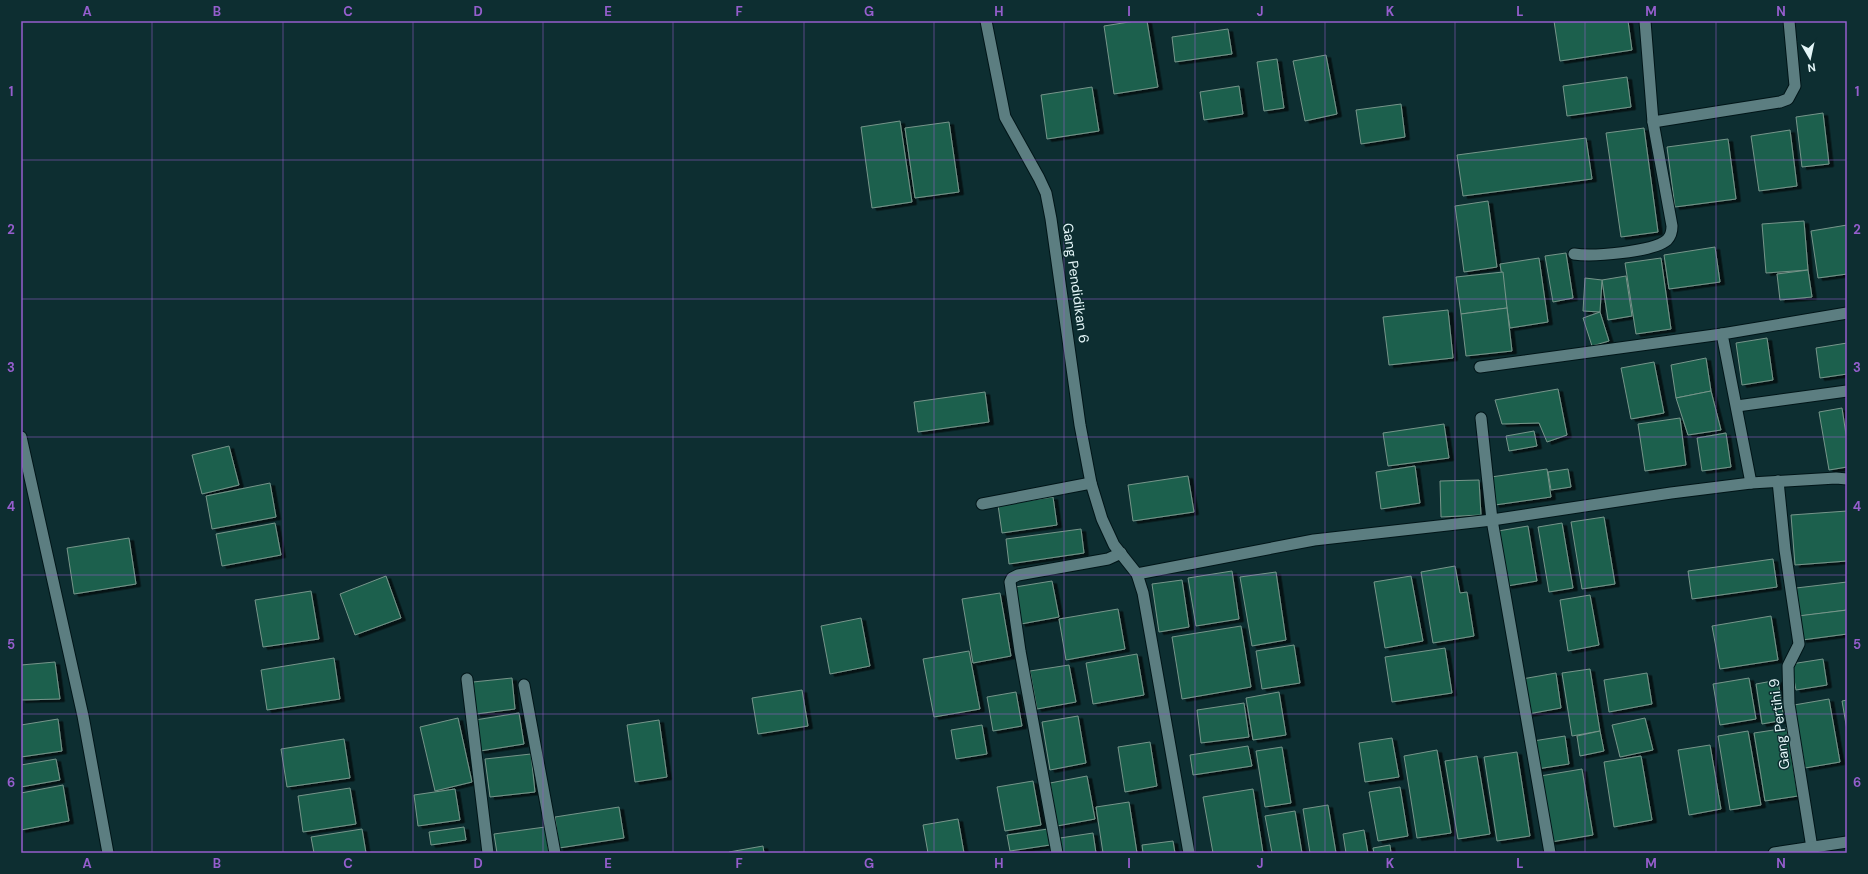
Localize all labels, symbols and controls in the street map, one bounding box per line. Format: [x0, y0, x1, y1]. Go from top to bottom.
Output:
text: A [82, 3, 92, 20]
text: B [213, 3, 221, 20]
text: C [343, 3, 353, 20]
text: D [473, 3, 483, 20]
text: E [604, 3, 612, 20]
text: F [735, 3, 743, 20]
text: G [864, 3, 874, 20]
text: H [994, 3, 1004, 20]
text: I [1127, 3, 1131, 20]
text: J [1256, 3, 1264, 20]
text: K [1386, 3, 1395, 20]
text: L [1516, 3, 1524, 20]
text: M [1645, 3, 1657, 20]
text: N [1776, 3, 1786, 20]
north arrow [1790, 38, 1830, 78]
text: N [1807, 60, 1817, 75]
text: 1 [9, 83, 13, 100]
text: 1 [1855, 83, 1859, 100]
text: 2 [7, 221, 15, 238]
text: 2 [1853, 221, 1861, 238]
street label: Gang Pendidikan 6 [1059, 222, 1093, 344]
text: 3 [7, 359, 15, 376]
text: 3 [1853, 359, 1861, 376]
text: 4 [7, 498, 15, 515]
text: 4 [1853, 498, 1861, 515]
text: 5 [7, 636, 15, 653]
text: 5 [1853, 636, 1861, 653]
street label: Gang Pertihi 9 [1764, 677, 1794, 770]
text: 6 [7, 774, 15, 791]
text: 6 [1853, 774, 1861, 791]
text: A [82, 855, 92, 872]
text: B [213, 855, 221, 872]
text: C [343, 855, 353, 872]
text: D [473, 855, 483, 872]
text: E [604, 855, 612, 872]
text: F [735, 855, 743, 872]
text: G [864, 855, 874, 872]
text: H [994, 855, 1004, 872]
text: I [1127, 855, 1131, 872]
text: J [1256, 855, 1264, 872]
text: K [1386, 855, 1395, 872]
text: L [1516, 855, 1524, 872]
text: M [1645, 855, 1657, 872]
text: N [1776, 855, 1786, 872]

